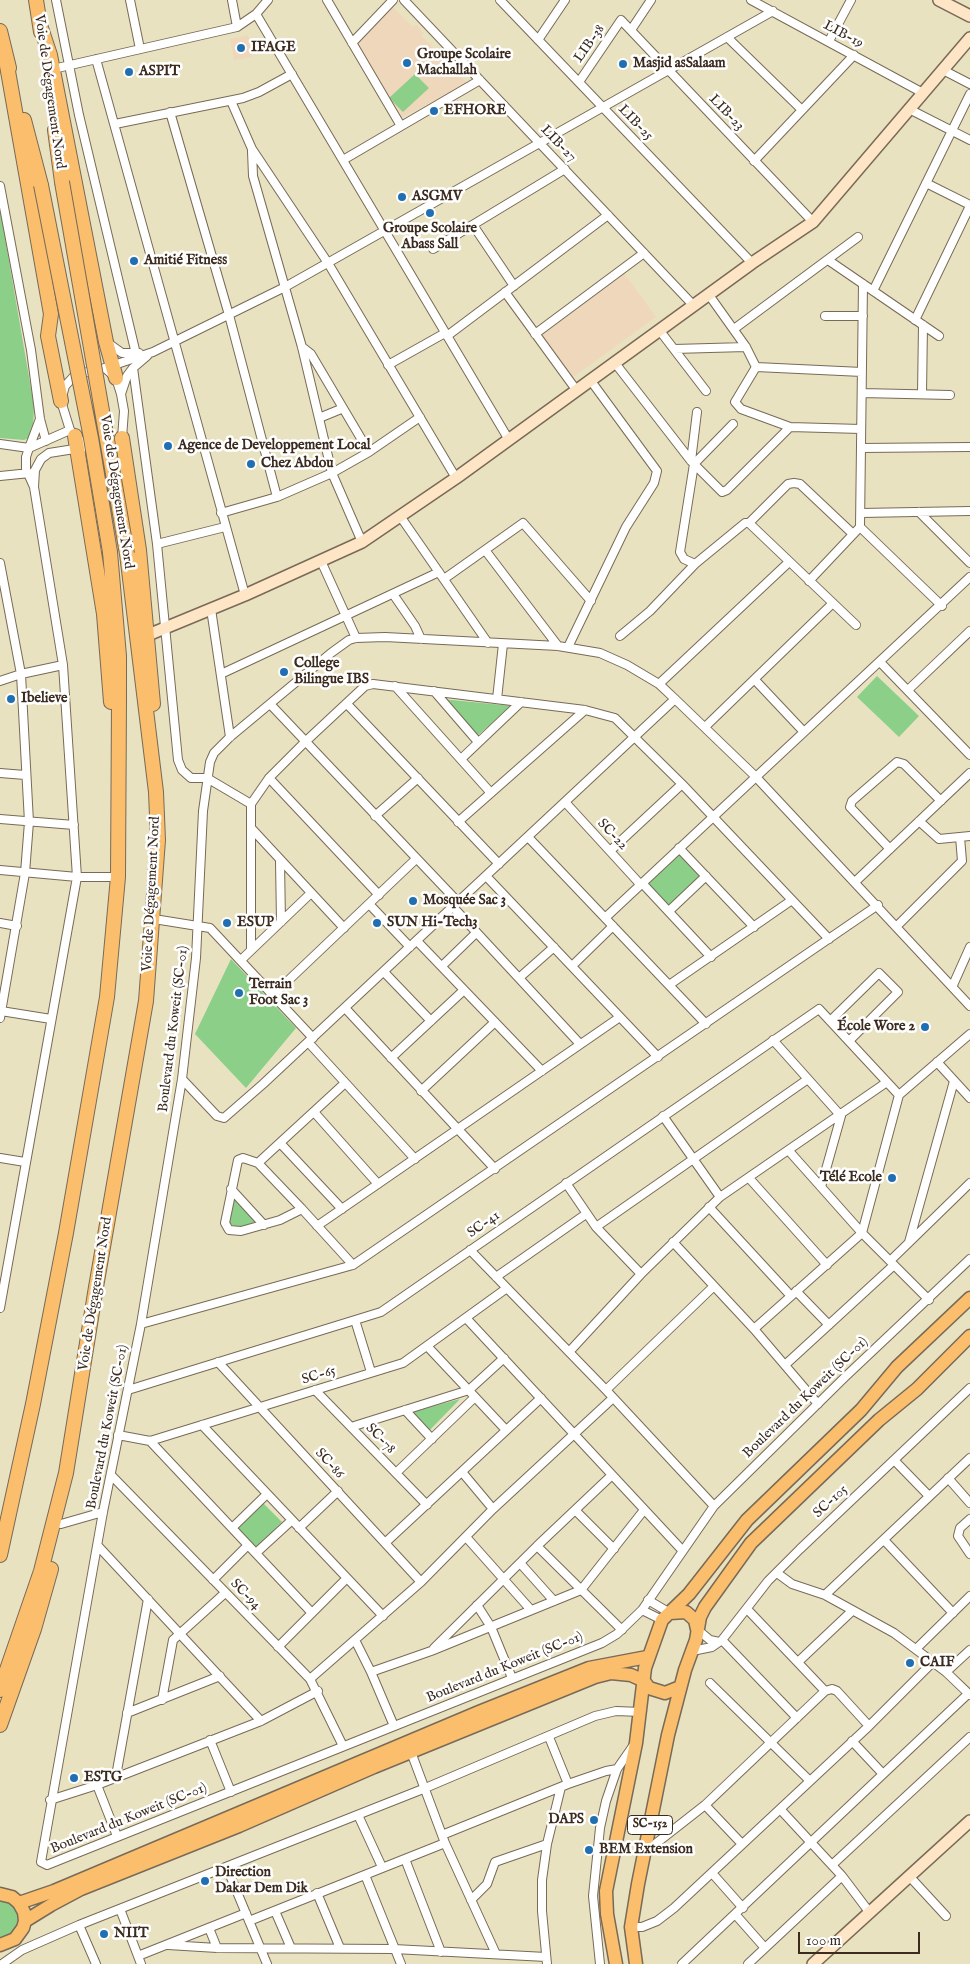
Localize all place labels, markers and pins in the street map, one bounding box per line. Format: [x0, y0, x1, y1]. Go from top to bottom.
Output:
place label: IFAGE [251, 40, 296, 56]
marker: IFAGE [235, 42, 247, 54]
place label: Groupe Scolaire Machallah [417, 47, 511, 80]
place label: Masjid asSalaam [633, 56, 726, 72]
marker: Groupe Scolaire Machallah [401, 57, 413, 69]
marker: Masjid asSalaam [617, 58, 629, 70]
place label: ASPIT [139, 64, 180, 80]
marker: ASPIT [123, 66, 135, 78]
place label: EFHORE [444, 103, 506, 119]
marker: EFHORE [428, 105, 440, 117]
place label: ASGMV [412, 189, 462, 205]
marker: ASGMV [396, 191, 408, 203]
marker: Groupe Scolaire Abass Sall [424, 207, 436, 219]
place label: Groupe Scolaire Abass Sall [383, 221, 477, 253]
place label: Amitié Fitness [144, 253, 227, 269]
marker: Amitié Fitness [128, 255, 140, 267]
place label: Agence de Developpement Local [178, 438, 371, 454]
marker: Agence de Developpement Local [162, 440, 174, 452]
place label: Chez Abdou [261, 456, 334, 472]
marker: Chez Abdou [245, 458, 257, 470]
place label: College Bilingue IBS [294, 656, 369, 689]
marker: College Bilingue IBS [278, 666, 290, 678]
place label: Ibelieve [21, 691, 67, 707]
marker: Ibelieve [5, 693, 17, 705]
place label: Mosquée Sac 3 [423, 893, 506, 909]
marker: Mosquée Sac 3 [407, 895, 419, 907]
place label: ESUP [237, 915, 274, 931]
place label: SUN Hi-Tech3 [387, 915, 478, 931]
marker: ESUP [221, 917, 233, 929]
marker: SUN Hi-Tech3 [371, 917, 383, 929]
place label: Terrain Foot Sac 3 [249, 977, 308, 1010]
marker: Terrain Foot Sac 3 [233, 987, 245, 999]
place label: École Wore 2 [837, 1019, 915, 1035]
marker: École Wore 2 [919, 1021, 931, 1033]
place label: Télé Ecole [820, 1170, 882, 1186]
marker: Télé Ecole [886, 1172, 898, 1184]
place label: CAIF [920, 1655, 954, 1671]
marker: CAIF [904, 1657, 916, 1669]
place label: ESTG [84, 1770, 122, 1786]
marker: ESTG [68, 1772, 80, 1784]
place label: DAPS [548, 1812, 584, 1828]
marker: DAPS [588, 1814, 600, 1826]
place label: BEM Extension [599, 1842, 693, 1858]
marker: BEM Extension [583, 1844, 595, 1856]
place label: Direction Dakar Dem Dik [215, 1865, 308, 1898]
marker: Direction Dakar Dem Dik [199, 1875, 211, 1887]
place label: NIIT [114, 1926, 148, 1942]
marker: NIIT [98, 1928, 110, 1940]

